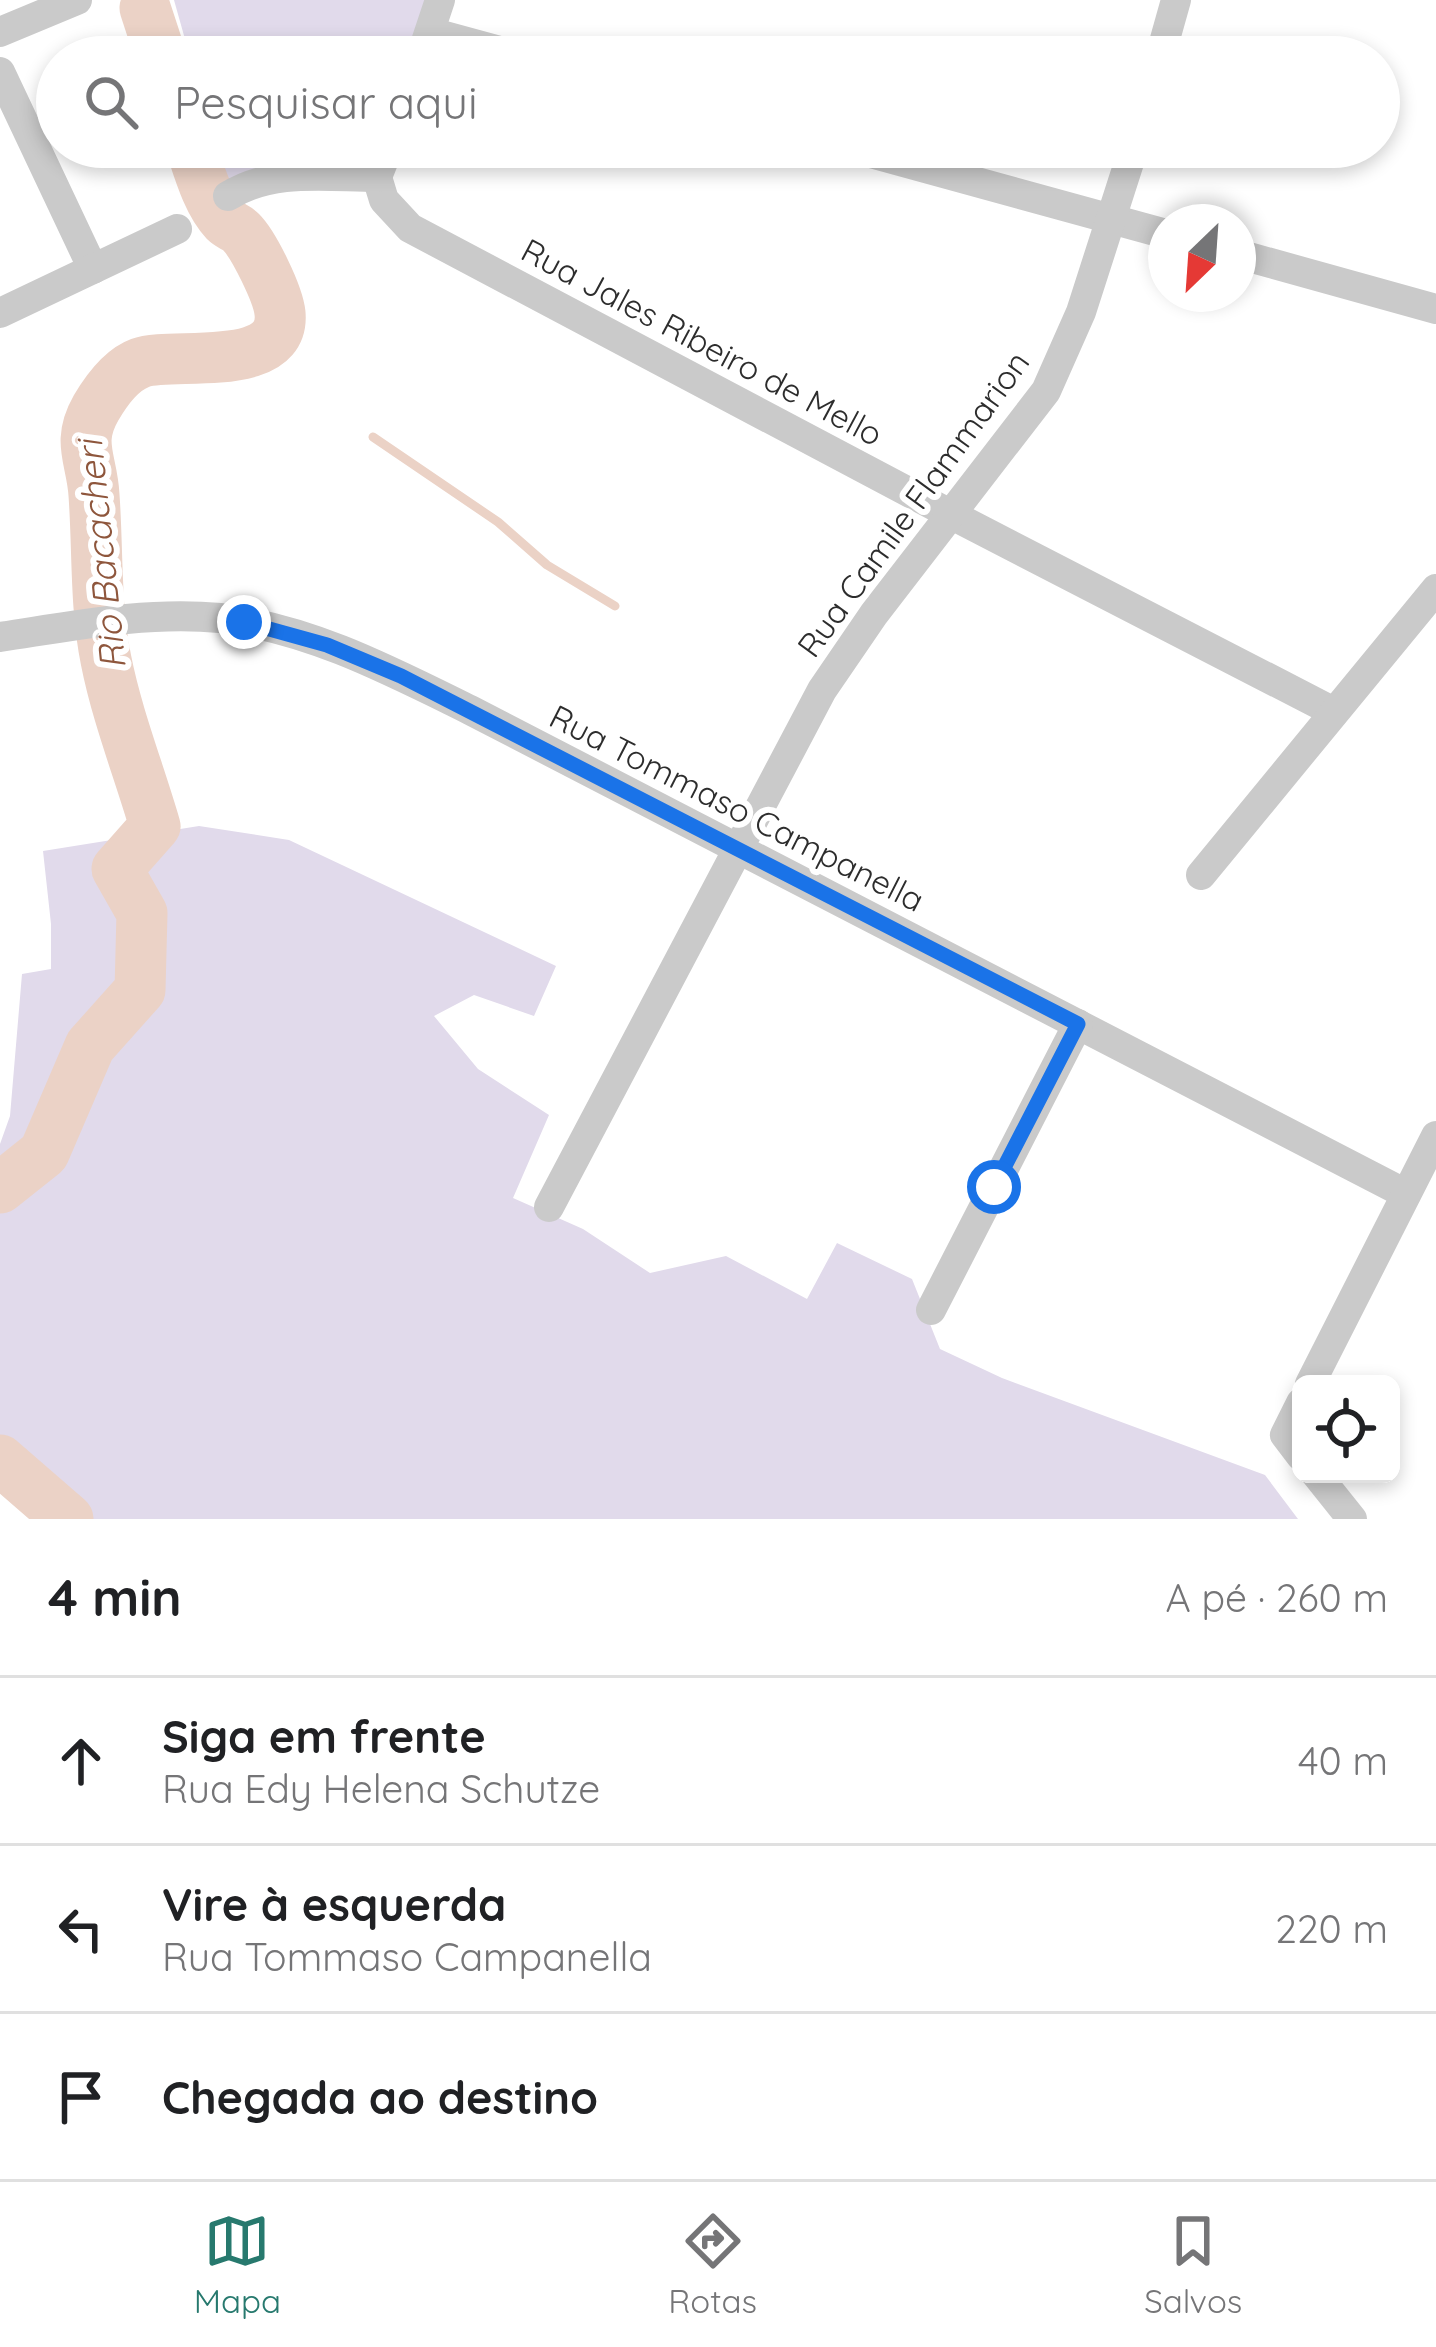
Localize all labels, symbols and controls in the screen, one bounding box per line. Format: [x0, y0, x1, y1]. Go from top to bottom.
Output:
search box [36, 36, 1400, 168]
icon: search [78, 69, 144, 135]
text: Pesquisar aqui [174, 74, 478, 130]
north arrow [1148, 204, 1256, 312]
street label: Rua Jales Ribeiro de Mello [515, 229, 890, 454]
street label: Rua Camile Flammarion [788, 343, 1037, 665]
water label: Rio Bacacheri [66, 434, 135, 672]
route end [217, 595, 271, 649]
street label: Rua Tommaso Campanella [543, 695, 931, 920]
route start [967, 1160, 1021, 1214]
map controls [1292, 1375, 1400, 1483]
button: locate [1292, 1375, 1400, 1483]
text: 4 min [48, 1565, 182, 1629]
text: A pé · 260 m [1166, 1573, 1388, 1622]
text: Siga em frente [162, 1708, 486, 1764]
icon: ahead [48, 1728, 114, 1794]
text: 40 m [1298, 1736, 1388, 1785]
text: Rua Edy Helena Schutze [162, 1764, 600, 1813]
text: Vire à esquerda [162, 1876, 506, 1932]
icon: left [48, 1896, 114, 1962]
text: 220 m [1275, 1904, 1388, 1953]
text: Rua Tommaso Campanella [162, 1932, 652, 1981]
icon: arrive [48, 2064, 114, 2130]
text: Chegada ao destino [162, 2069, 598, 2125]
tab: Mapa [194, 2208, 281, 2321]
tab: Rotas [668, 2208, 757, 2321]
tab: Salvos [1144, 2208, 1242, 2321]

